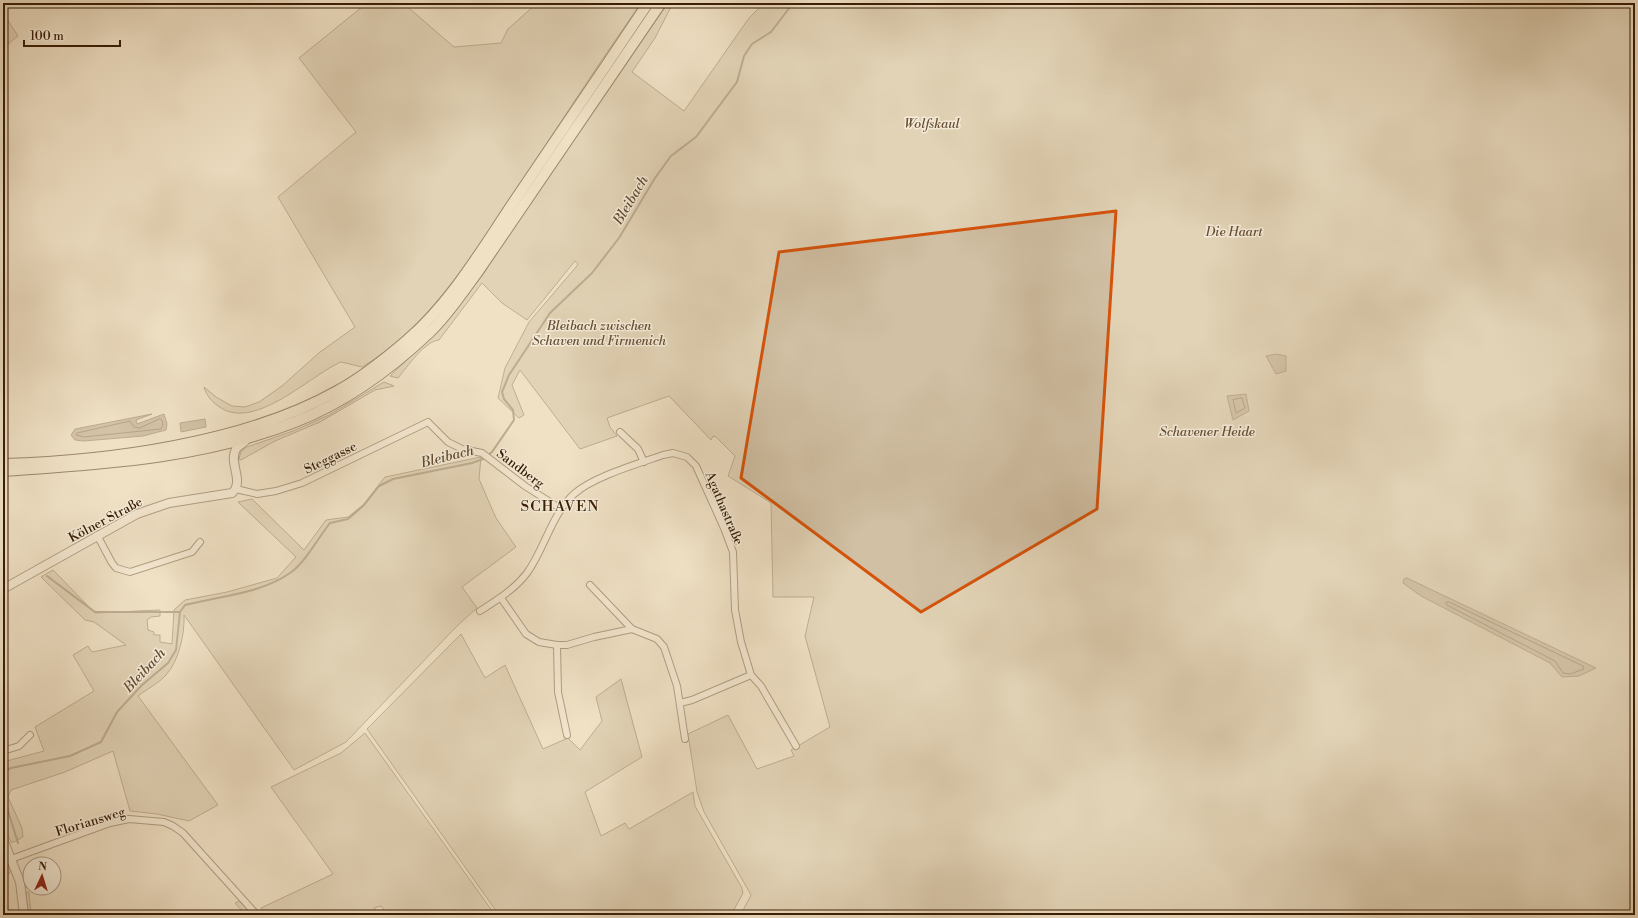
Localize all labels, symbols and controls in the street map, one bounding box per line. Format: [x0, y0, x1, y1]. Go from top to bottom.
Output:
scale bar [24, 22, 120, 48]
text: 100 m [30, 29, 64, 44]
park label: Wolfskaul [904, 116, 961, 132]
water label: Bleibach [609, 173, 653, 229]
park label: Die Haart [1204, 224, 1263, 240]
park label: Bleibach zwischen Schaven und Firmenich [532, 318, 667, 349]
park label: Schavener Heide [1159, 424, 1255, 440]
street label: Steggasse [302, 438, 360, 477]
water label: Bleibach [418, 442, 476, 472]
street label: Sandberg [493, 446, 548, 492]
street label: Agathastraße [701, 468, 747, 548]
street label: Kölner Straße [66, 494, 145, 546]
district label: SCHAVEN [521, 497, 599, 516]
water label: Bleibach [119, 645, 170, 697]
street label: Floriansweg [53, 804, 127, 840]
north arrow [22, 856, 62, 896]
text: N [38, 860, 48, 874]

